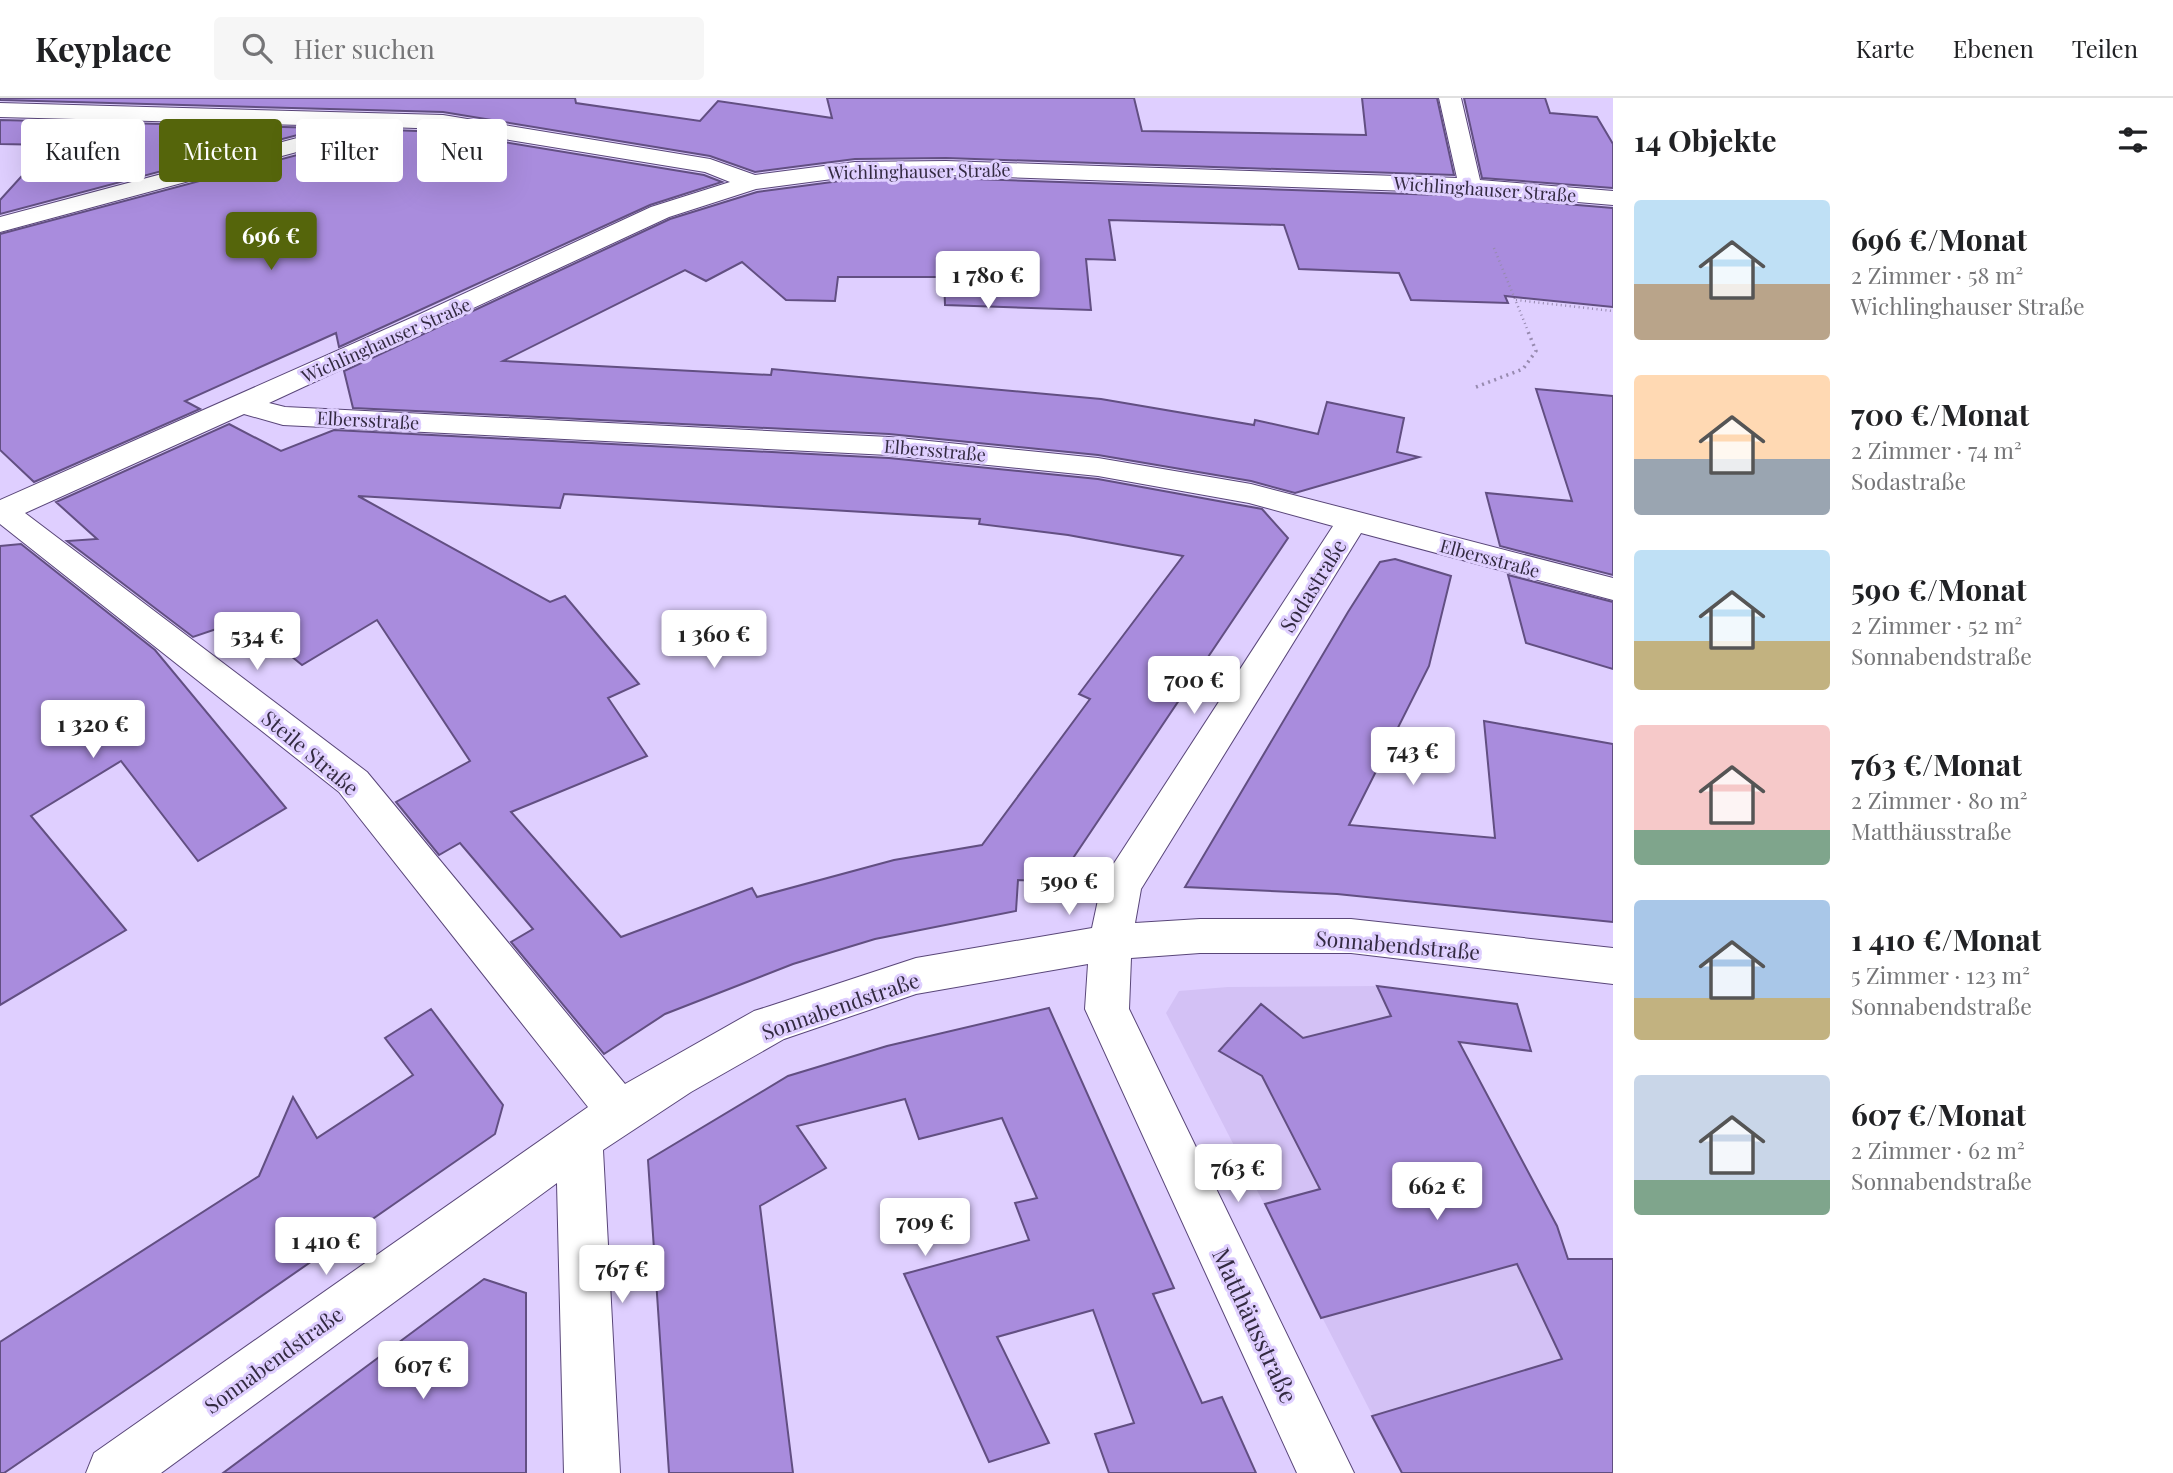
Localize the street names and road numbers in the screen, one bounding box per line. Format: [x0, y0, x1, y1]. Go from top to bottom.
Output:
street label: Wichlinghauser Straße [826, 157, 1011, 185]
street label: Wichlinghauser Straße [1392, 171, 1577, 207]
street label: Wichlinghauser Straße [297, 292, 474, 389]
street label: Elbersstraße [316, 405, 420, 435]
street label: Elbersstraße [883, 434, 987, 466]
street label: Sodastraße [1272, 533, 1352, 637]
street label: Elbersstraße [1437, 533, 1543, 583]
street label: Steile Straße [257, 703, 365, 801]
street label: Sonnabendstraße [1315, 923, 1481, 965]
street label: Sonnabendstraße [757, 965, 923, 1045]
street label: Matthäusstraße [1206, 1242, 1306, 1408]
street label: Sonnabendstraße [198, 1299, 348, 1419]

